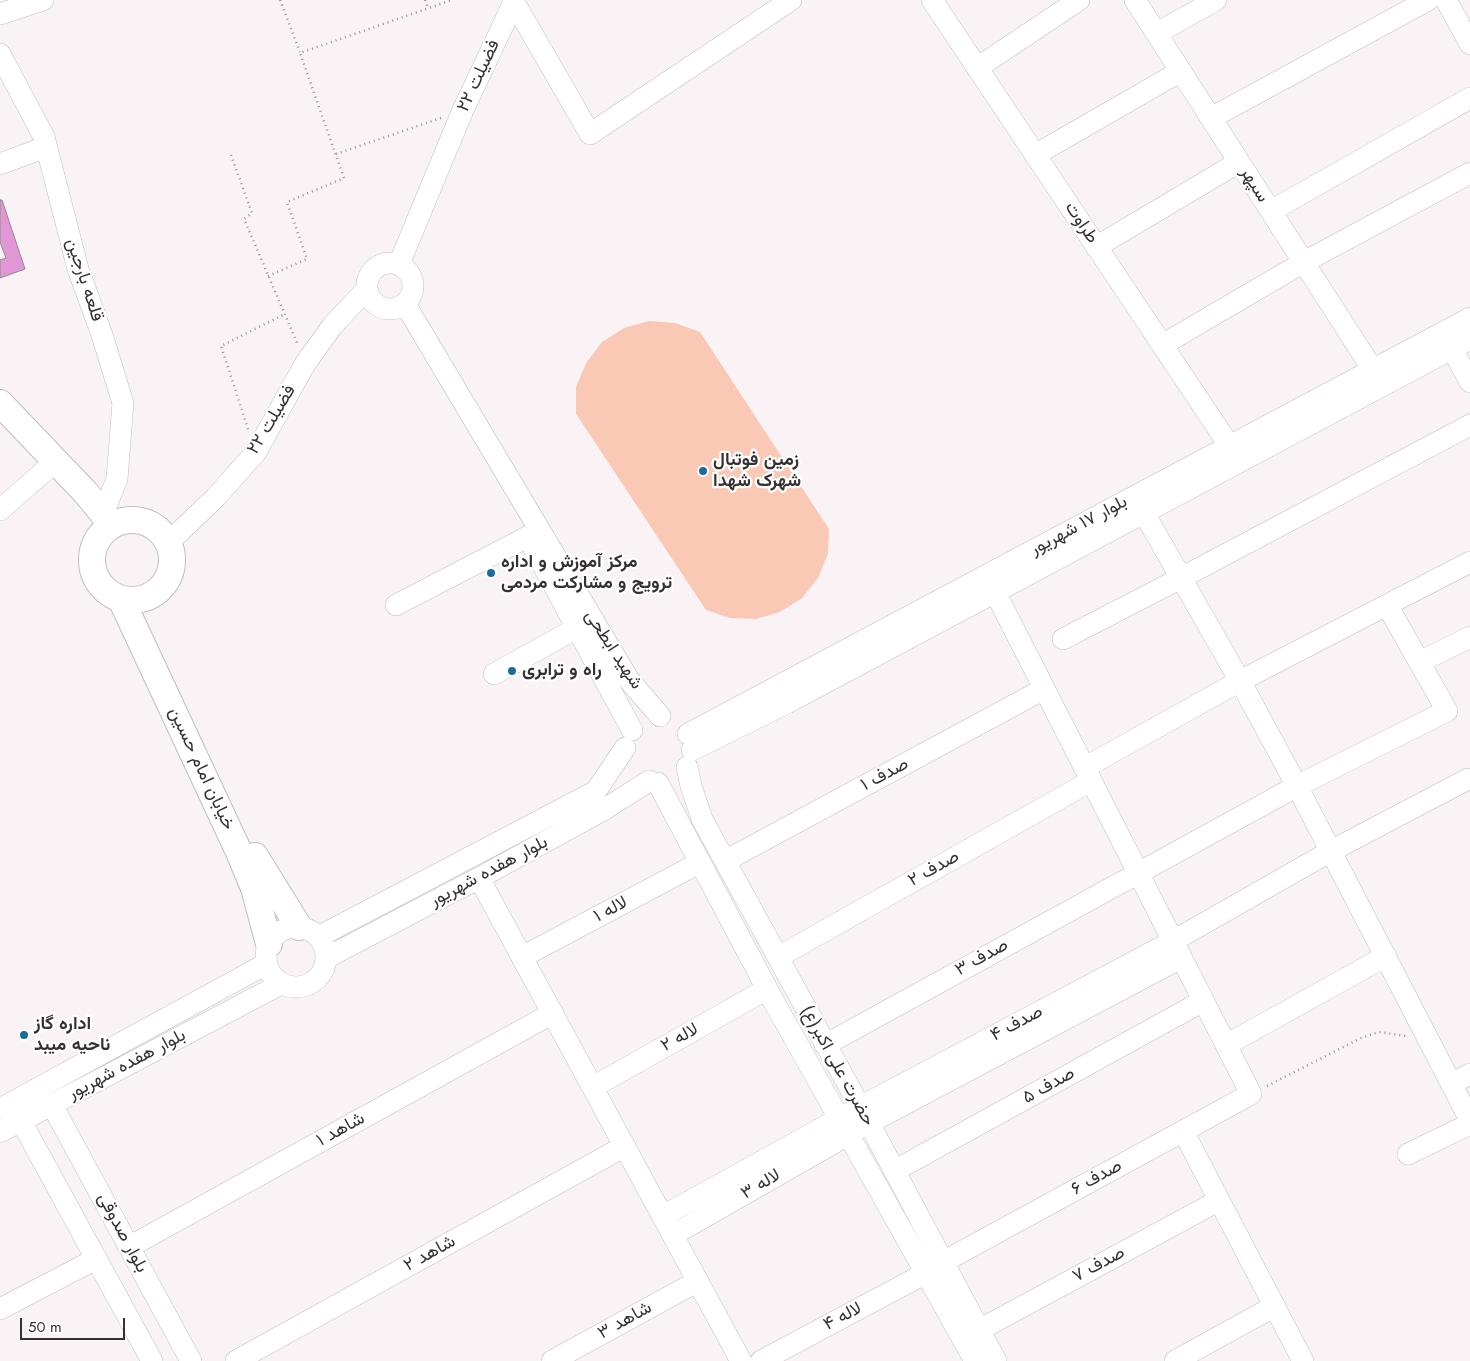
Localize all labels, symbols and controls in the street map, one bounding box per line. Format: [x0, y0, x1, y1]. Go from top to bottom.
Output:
street label: فضیلت ۲۲ [453, 37, 505, 115]
street label: سپهر [1235, 163, 1273, 207]
street label: طراوت [1059, 198, 1103, 248]
street label: قلعه بارجین [60, 236, 108, 324]
street label: فضیلت ۲۲ [243, 381, 301, 459]
place label: زمین فوتبال شهرک شهدا [713, 450, 801, 492]
marker: زمین فوتبال شهرک شهدا [697, 465, 709, 477]
street label: بلوار ۱۷ شهریور [1027, 491, 1131, 561]
place label: مرکز آموزش و اداره ترویج و مشارکت مردمی [501, 552, 672, 594]
marker: مرکز آموزش و اداره ترویج و مشارکت مردمی [485, 567, 497, 579]
street label: شهید ابطحی [579, 606, 647, 694]
place label: راه و ترابری [522, 660, 602, 682]
marker: راه و ترابری [506, 665, 518, 677]
street label: خیابان امام حسین [163, 704, 239, 834]
street label: صدف ۱ [857, 754, 913, 796]
street label: بلوار هفده شهریور [426, 832, 552, 912]
street label: صدف ۲ [905, 846, 963, 892]
street label: لاله ۱ [590, 892, 632, 928]
street label: صدف ۳ [952, 935, 1012, 981]
street label: صدف ۴ [987, 1001, 1047, 1047]
street label: حضرت علی اکبر(ع) [795, 1002, 879, 1130]
place label: اداره گاز ناحیه میبد [34, 1014, 110, 1056]
street label: لاله ۲ [657, 1019, 703, 1057]
street label: بلوار هفده شهریور [64, 1025, 190, 1105]
marker: اداره گاز ناحیه میبد [18, 1029, 30, 1041]
street label: صدف ۵ [1019, 1063, 1079, 1109]
street label: شاهد ۱ [313, 1108, 369, 1152]
street label: صدف ۶ [1068, 1155, 1126, 1201]
street label: لاله ۳ [737, 1165, 785, 1205]
street label: بلوار صدوقی [92, 1189, 152, 1277]
street label: شاهد ۲ [400, 1231, 460, 1277]
street label: صدف ۷ [1069, 1242, 1129, 1288]
street label: شاهد ۳ [594, 1297, 656, 1345]
street label: لاله ۴ [820, 1298, 866, 1336]
scale bar [22, 1308, 128, 1340]
text: 50 m [28, 1316, 62, 1338]

